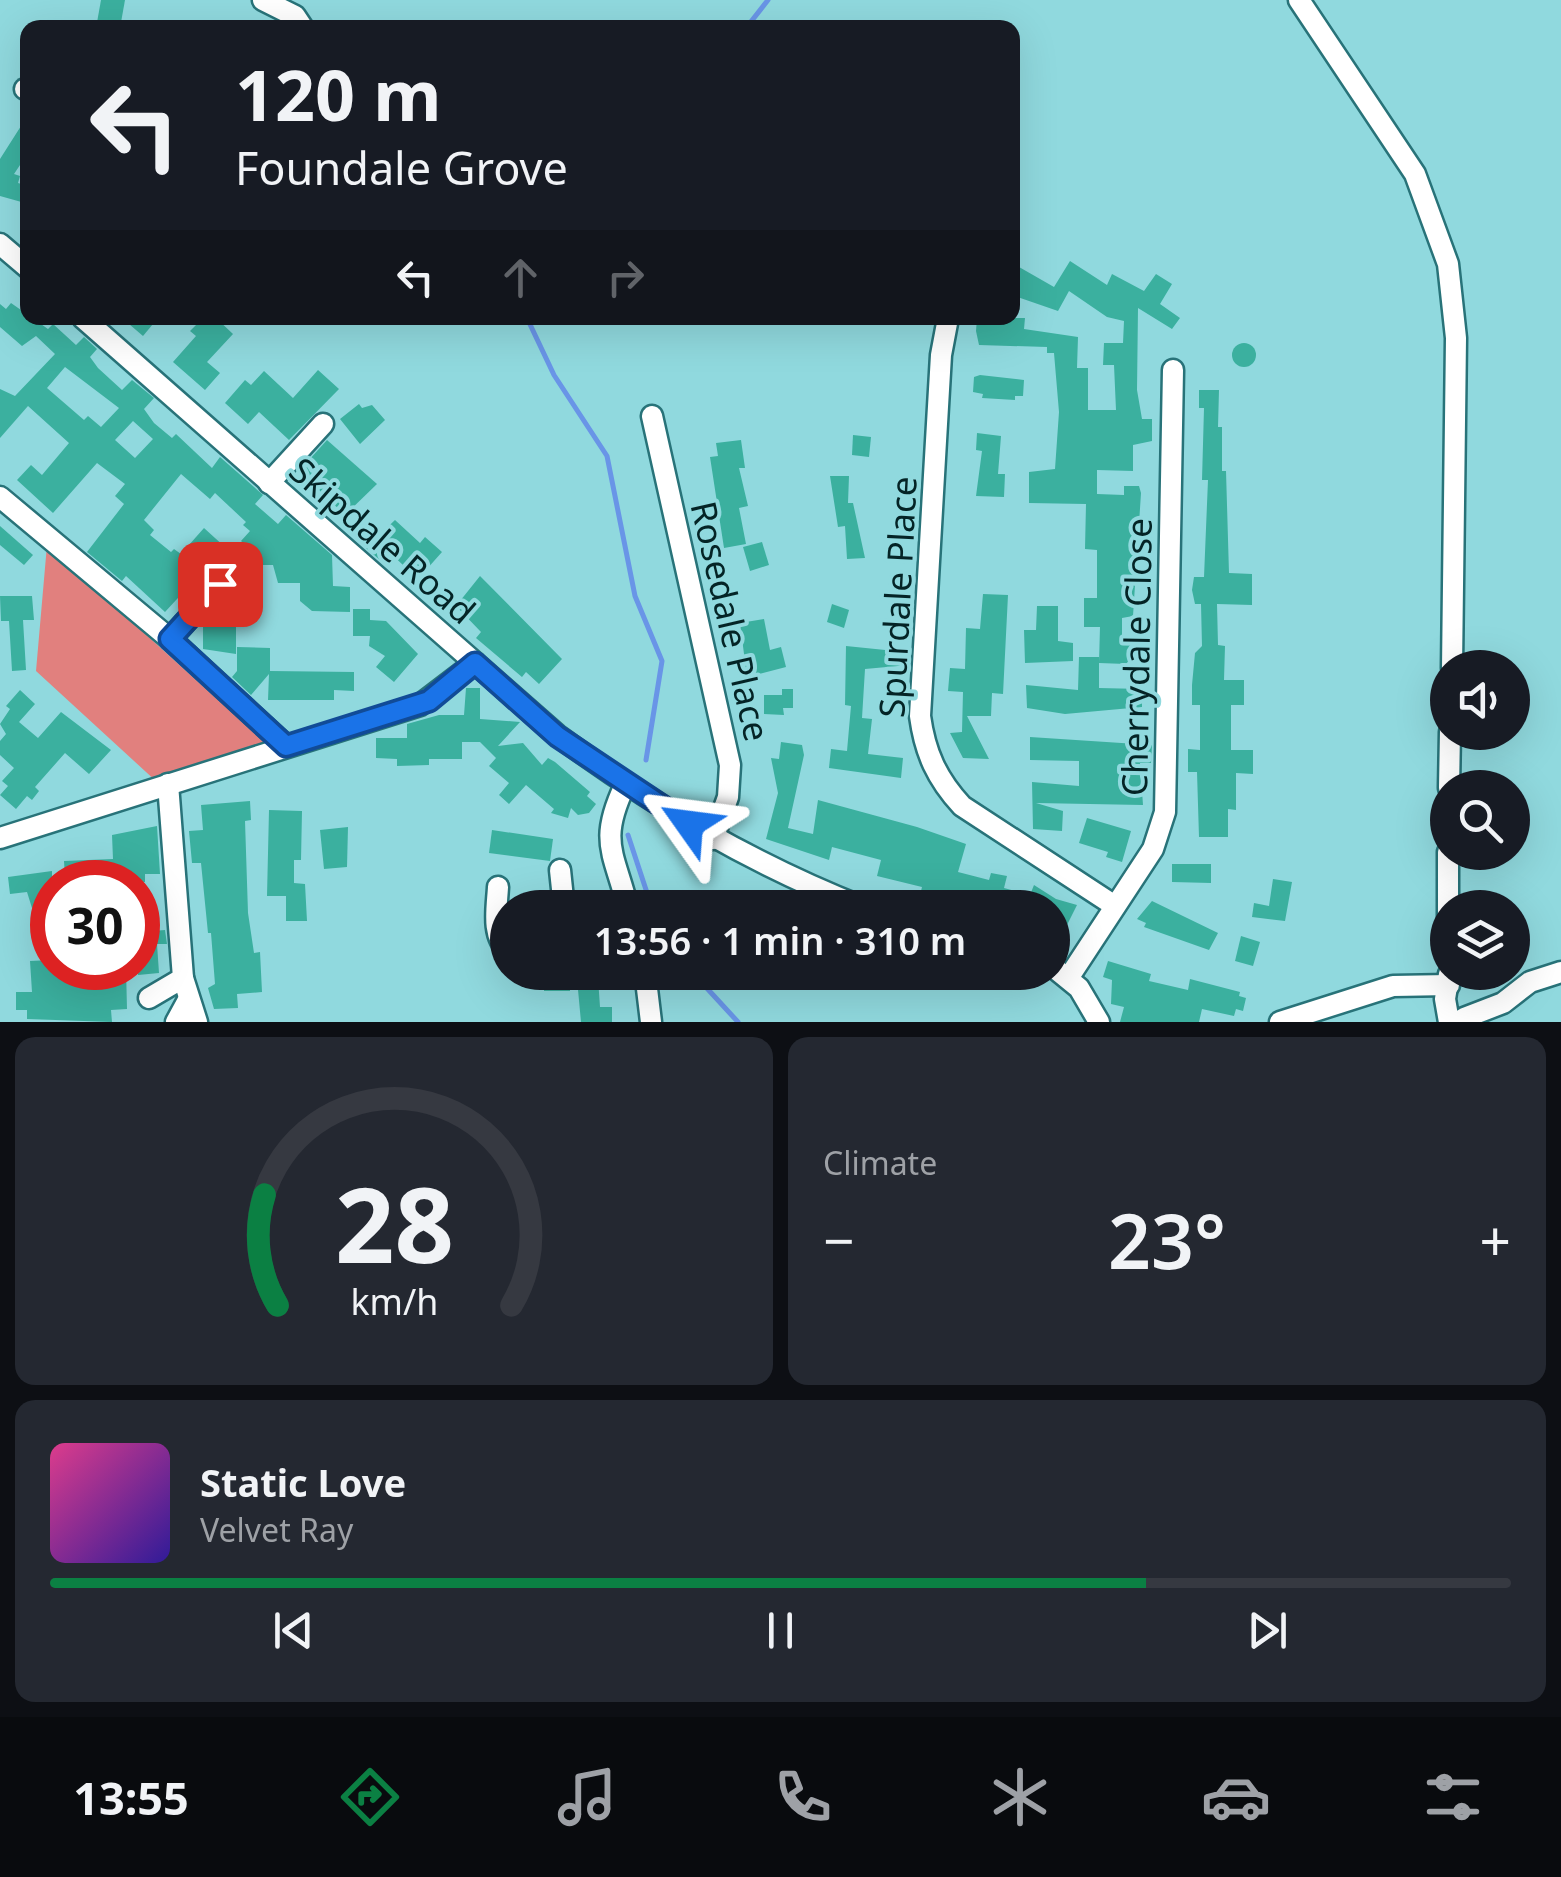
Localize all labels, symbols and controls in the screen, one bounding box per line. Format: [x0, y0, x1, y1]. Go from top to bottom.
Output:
text: 120 m [235, 46, 442, 142]
icon: left [70, 60, 200, 190]
text: Foundale Grove [235, 137, 568, 198]
icon: left [388, 250, 443, 305]
icon: ahead [493, 250, 548, 305]
icon: right [598, 250, 653, 305]
street label: Skipdale Road [280, 446, 486, 634]
street label: Spurdale Place [867, 475, 927, 719]
street label: Rosedale Place [681, 496, 781, 746]
street label: Cherrydale Close [1110, 518, 1162, 796]
pin [178, 542, 263, 627]
icon: arrive [193, 557, 248, 612]
map controls [1430, 650, 1530, 990]
button: sound [1430, 650, 1530, 750]
button: search [1430, 770, 1530, 870]
position arrow [637, 772, 741, 876]
speed limit sign: 30 [30, 860, 160, 990]
button: layers [1430, 890, 1530, 990]
text: 13:56 · 1 min · 310 m [594, 914, 966, 966]
text: Climate [823, 1141, 937, 1184]
text: 28 [335, 1152, 453, 1293]
text: 23° [1108, 1189, 1226, 1291]
text: − [823, 1202, 854, 1277]
text: + [1480, 1202, 1511, 1277]
text: km/h [350, 1277, 438, 1325]
text: Static Love [200, 1456, 406, 1508]
text: Velvet Ray [200, 1508, 353, 1551]
icon: previous [266, 1603, 321, 1658]
icon: pause [753, 1603, 808, 1658]
icon: next [1240, 1603, 1295, 1658]
icon: directions [335, 1762, 405, 1832]
icon: music [552, 1762, 622, 1832]
icon: phone [768, 1762, 838, 1832]
icon: climate [985, 1762, 1055, 1832]
icon: car [1201, 1762, 1271, 1832]
icon: filters [1418, 1762, 1488, 1832]
text: 13:55 [73, 1767, 189, 1828]

